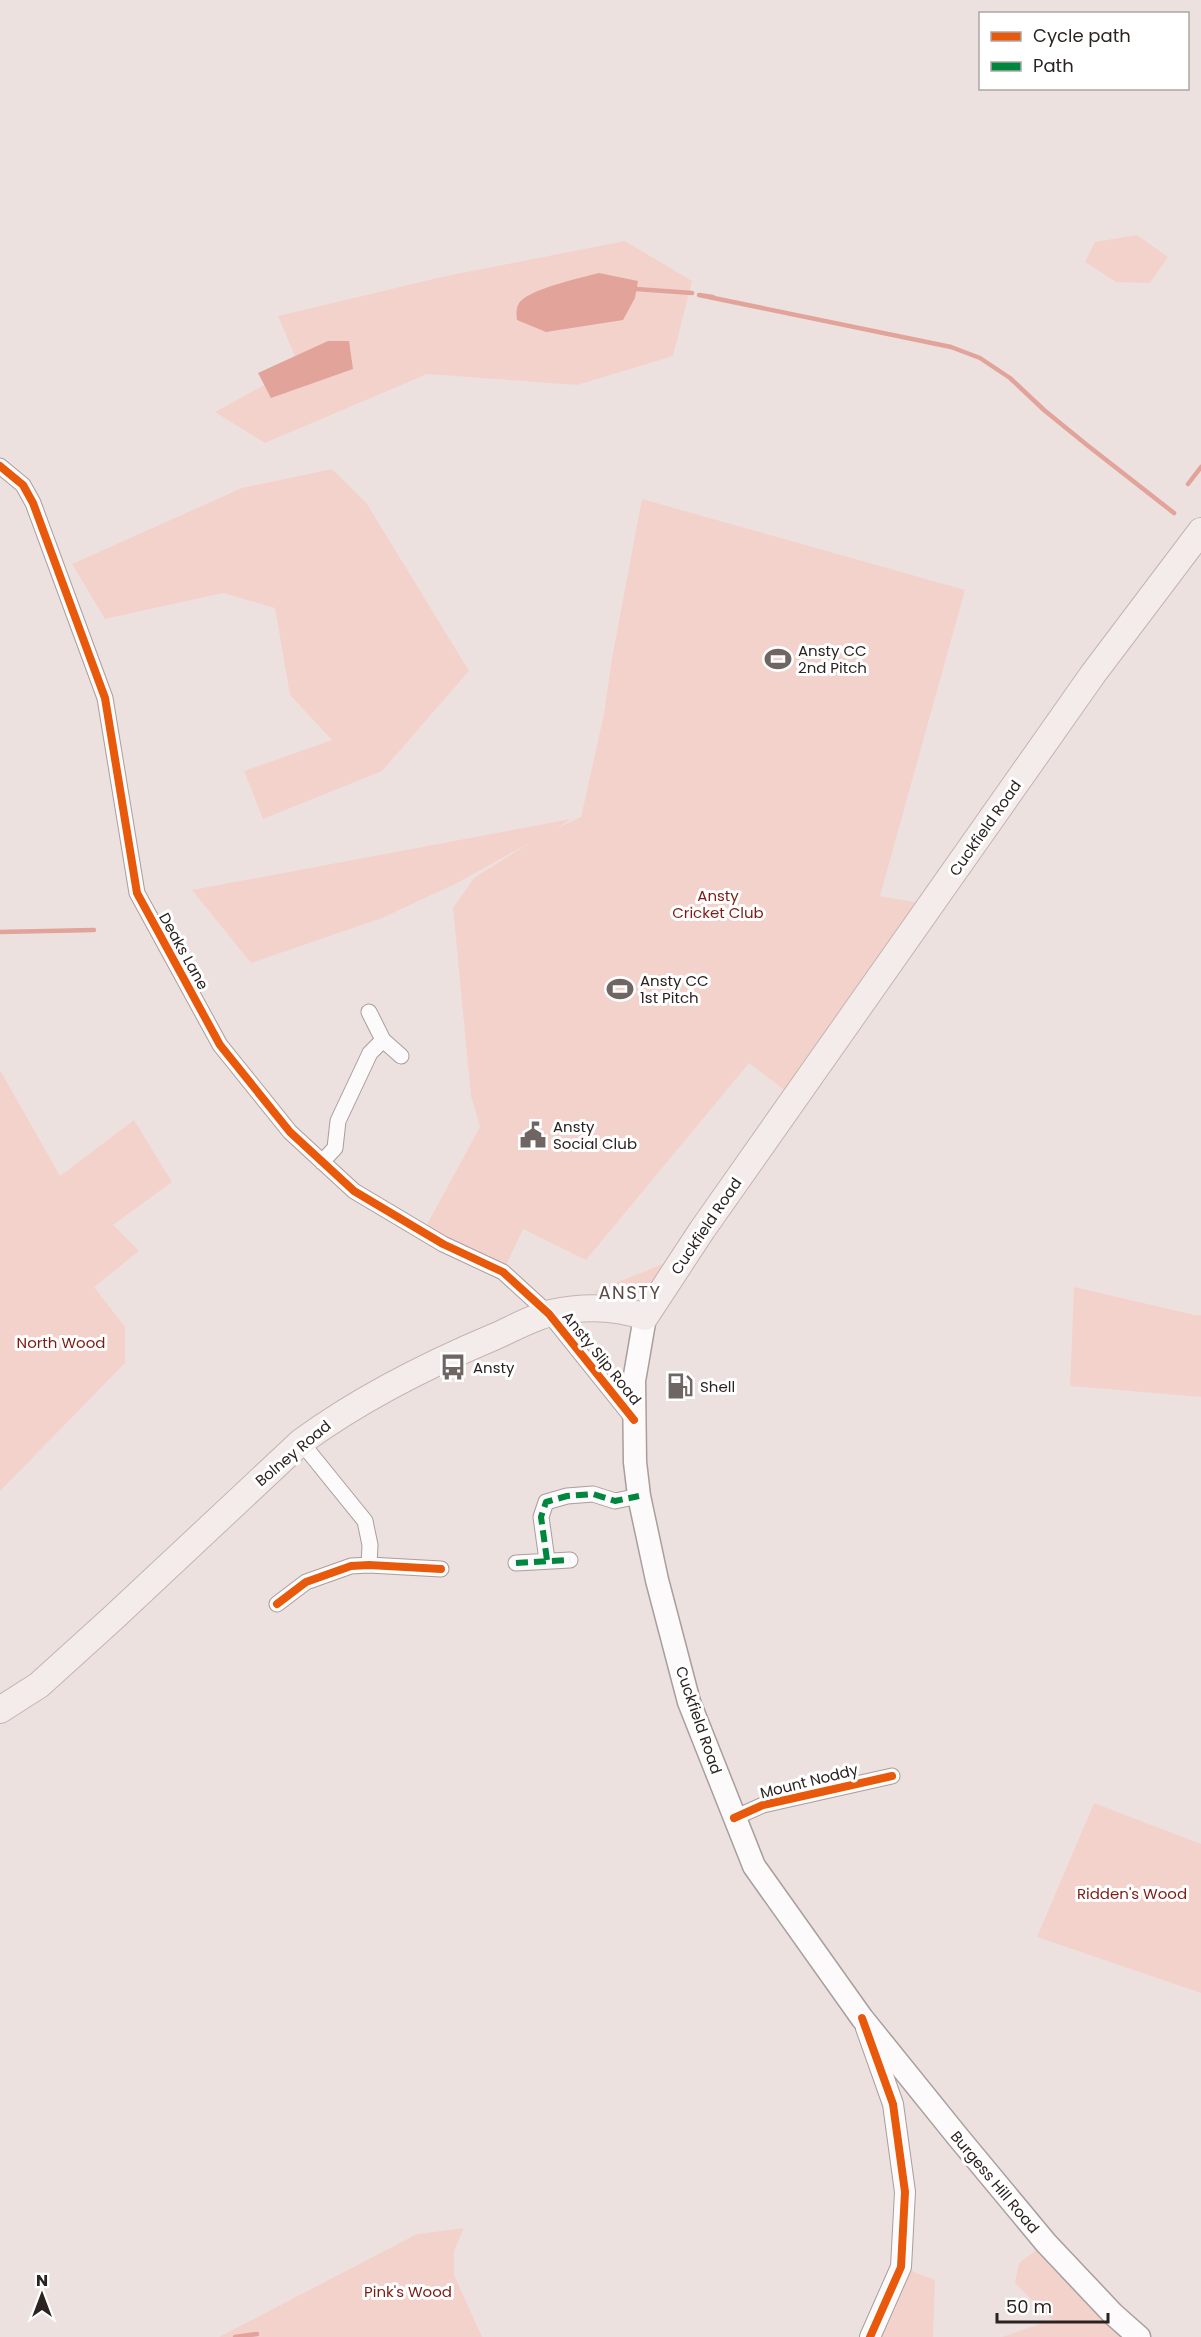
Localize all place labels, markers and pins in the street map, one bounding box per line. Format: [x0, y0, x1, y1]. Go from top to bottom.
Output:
place label: Ansty CC 2nd Pitch [798, 640, 867, 678]
sports icon: Ansty CC 2nd Pitch [763, 644, 793, 674]
place label: Ansty CC 1st Pitch [640, 970, 709, 1008]
sports icon: Ansty CC 1st Pitch [605, 974, 635, 1004]
place label: Ansty Social Club [553, 1116, 637, 1154]
public building icon: Ansty Social Club [518, 1120, 548, 1150]
bus stop icon: Ansty [438, 1352, 468, 1382]
place label: Ansty [473, 1357, 515, 1378]
fuel station icon: Shell [665, 1371, 695, 1401]
place label: Shell [700, 1376, 735, 1397]

